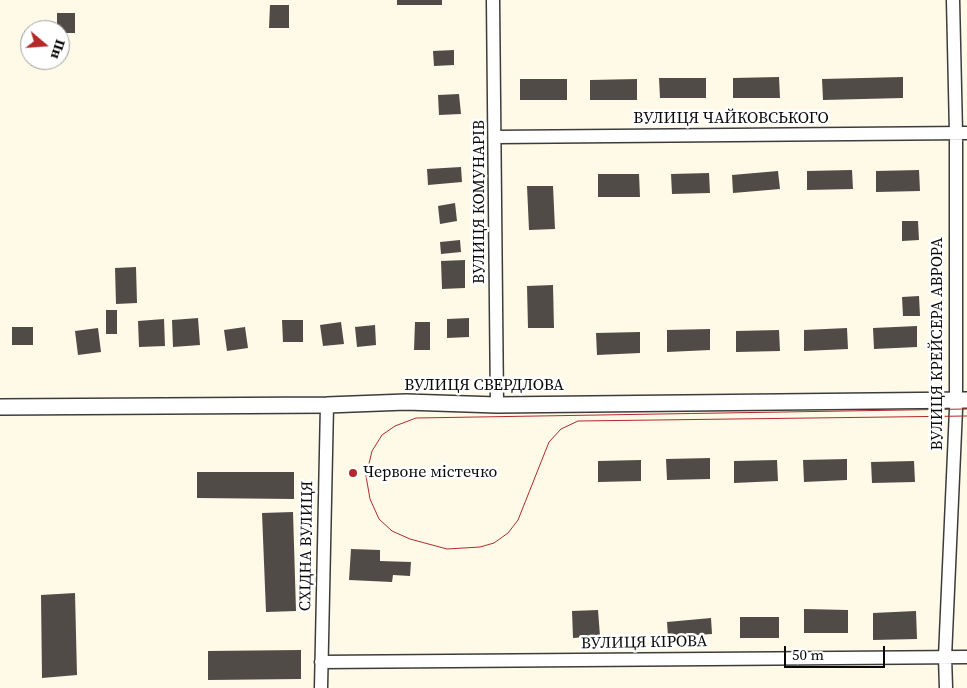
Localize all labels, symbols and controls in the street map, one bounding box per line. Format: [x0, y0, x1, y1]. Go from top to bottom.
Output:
north arrow [20, 20, 70, 70]
text: Пн [46, 37, 71, 62]
street label: ВУЛИЦЯ ЧАЙКОВСЬКОГО [633, 109, 829, 129]
street label: ВУЛИЦЯ КОМУНАРІВ [470, 120, 490, 284]
street label: ВУЛИЦЯ КРЕЙСЕРА АВРОРА [928, 237, 948, 451]
street label: ВУЛИЦЯ СВЕРДЛОВА [404, 376, 564, 396]
place label: Червоне містечко [363, 463, 497, 483]
marker: Червоне містечко [347, 467, 359, 479]
street label: СХІДНА ВУЛИЦЯ [296, 481, 318, 611]
street label: ВУЛИЦЯ КІРОВА [581, 632, 707, 654]
scale bar [787, 636, 888, 668]
text: 50 m [792, 644, 824, 665]

